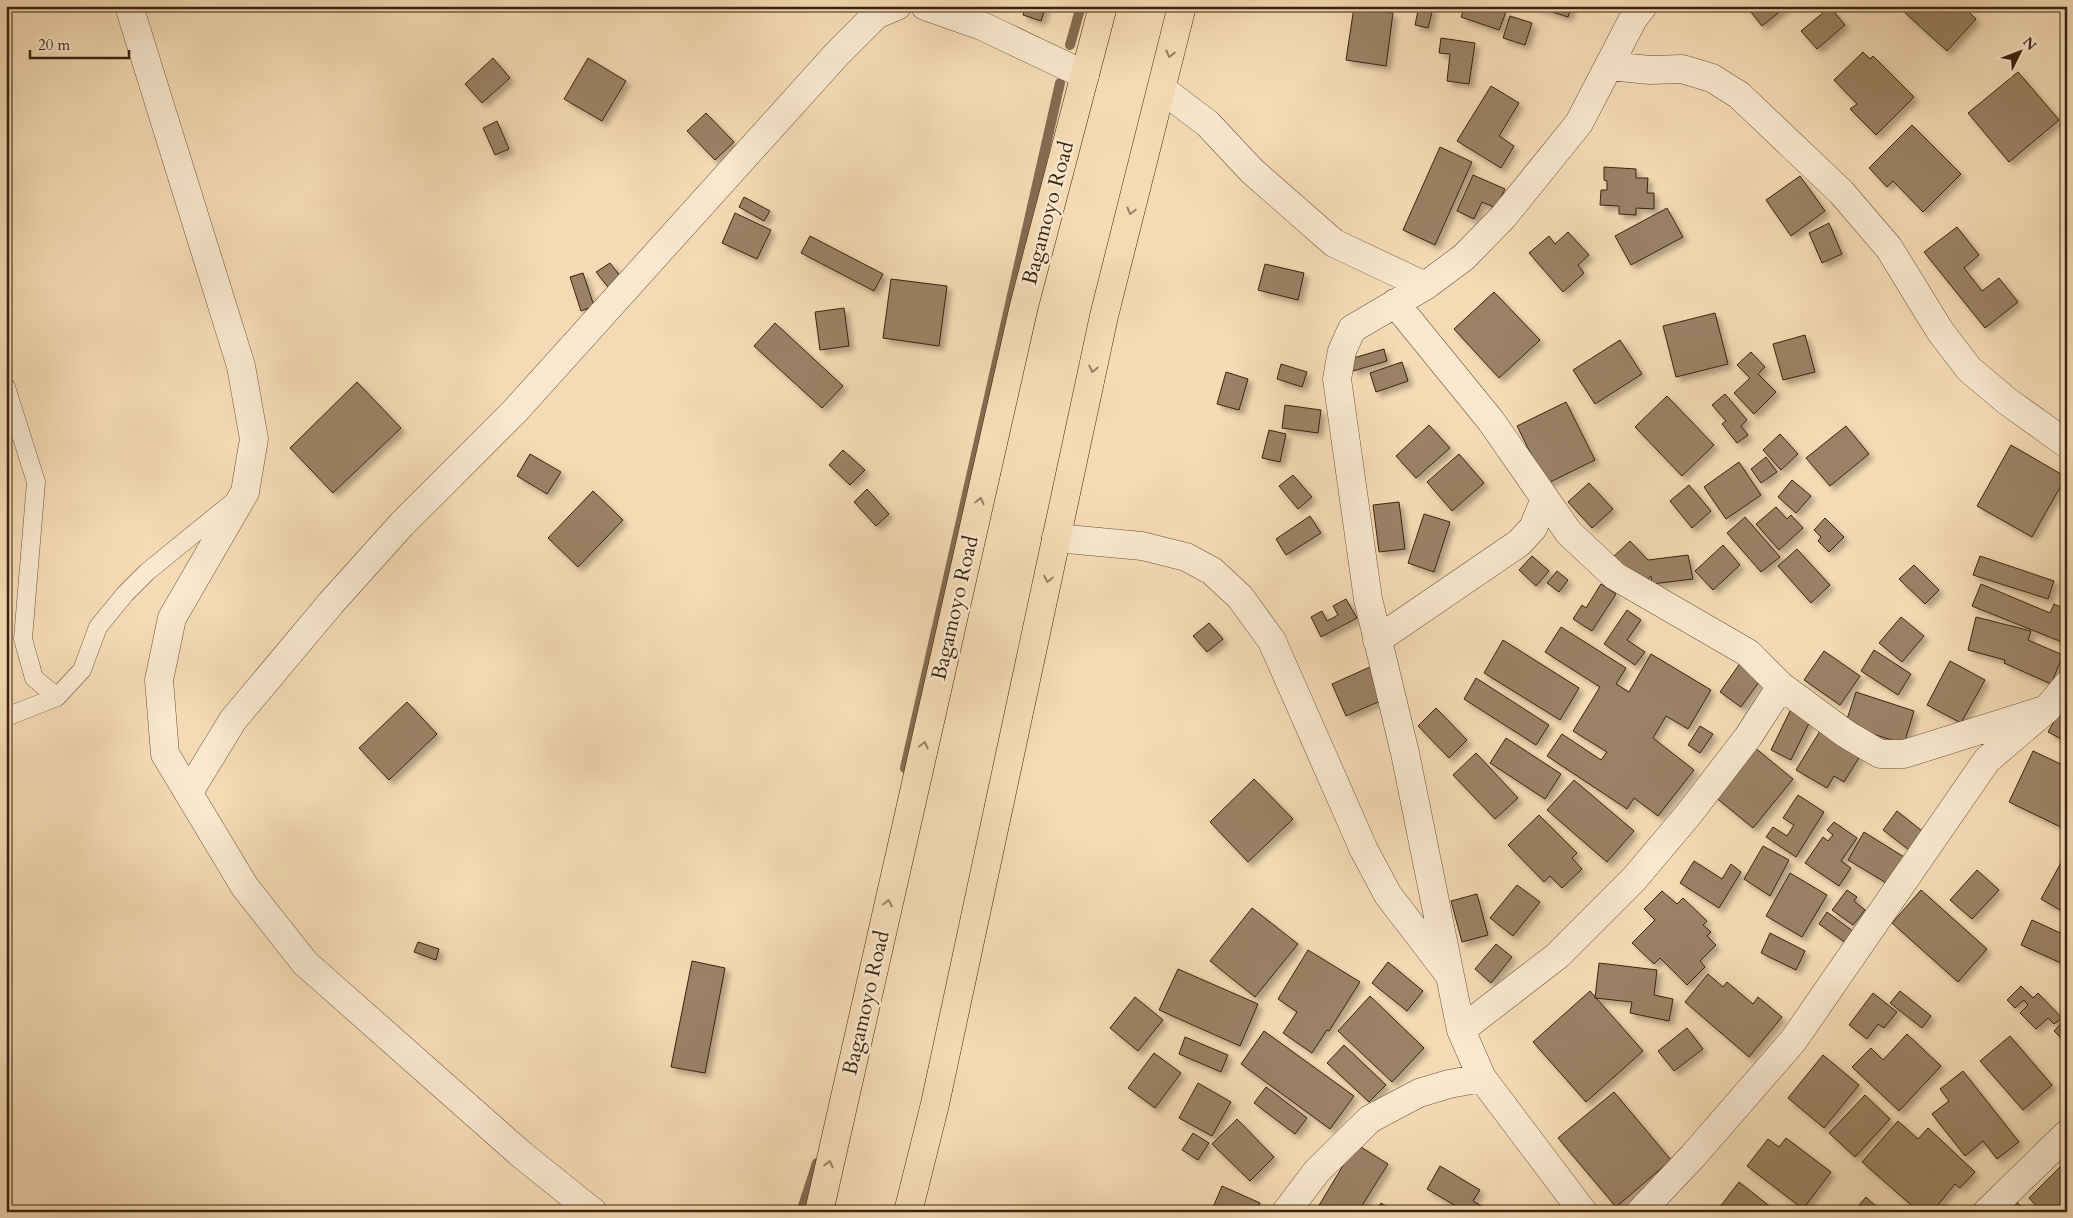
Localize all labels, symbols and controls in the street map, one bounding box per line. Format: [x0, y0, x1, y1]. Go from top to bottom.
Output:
scale bar [30, 28, 129, 60]
north arrow [1996, 28, 2046, 78]
text: N [2018, 33, 2040, 55]
text: 20 m [38, 35, 70, 55]
one-way arrow [1166, 49, 1176, 57]
street label: Bagamoyo Road [1015, 138, 1081, 288]
one-way arrow [1126, 207, 1137, 216]
one-way arrow [1088, 365, 1099, 374]
one-way arrow [974, 497, 984, 505]
street label: Bagamoyo Road [924, 533, 986, 683]
one-way arrow [1043, 575, 1053, 584]
one-way arrow [918, 740, 929, 749]
one-way arrow [882, 899, 893, 908]
street label: Bagamoyo Road [835, 928, 897, 1078]
one-way arrow [823, 1160, 834, 1169]

